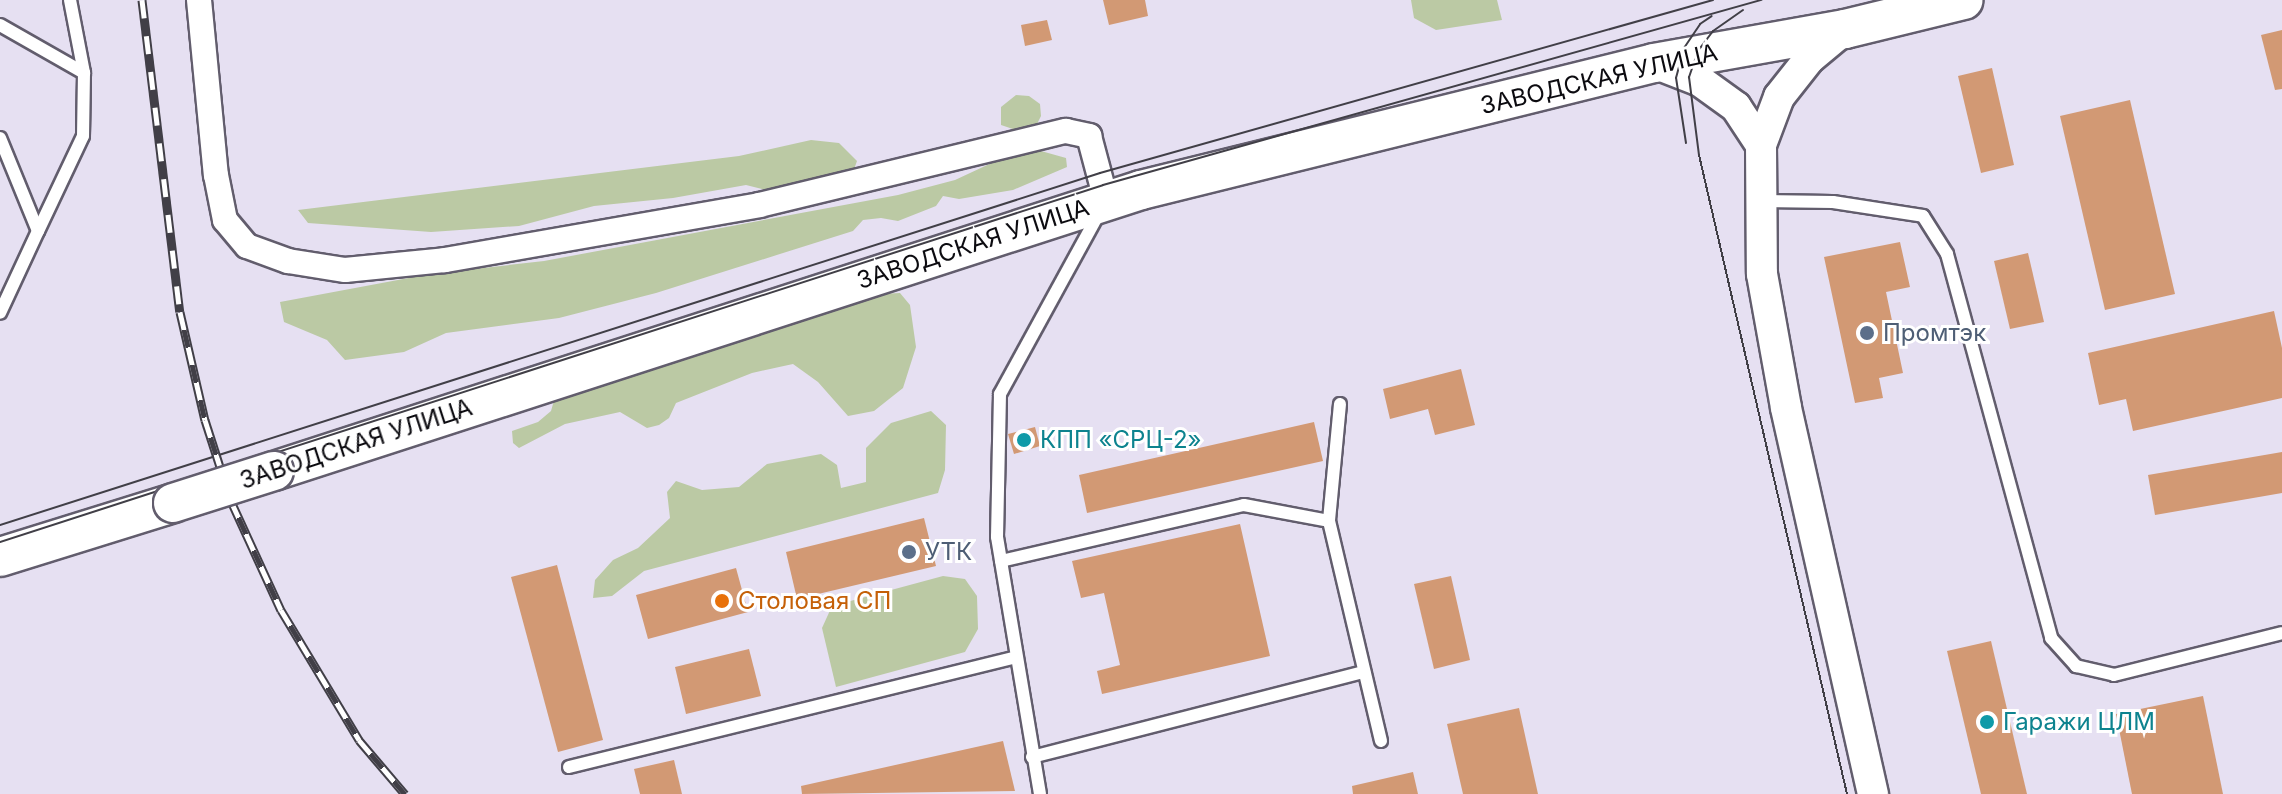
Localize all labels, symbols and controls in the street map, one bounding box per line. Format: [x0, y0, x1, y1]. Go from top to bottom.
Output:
street label: ЗАВОДСКАЯ УЛИЦА [1478, 38, 1720, 120]
street label: ЗАВОДСКАЯ УЛИЦА [853, 193, 1093, 295]
place label: Промтэк [1883, 319, 1986, 347]
marker: Промтэк [1858, 324, 1876, 342]
street label: ЗАВОДСКАЯ УЛИЦА [236, 393, 476, 495]
place label: КПП «СРЦ-2» [1040, 426, 1202, 454]
marker: КПП «СРЦ-2» [1015, 431, 1033, 449]
place label: УТК [925, 538, 972, 566]
marker: УТК [900, 543, 918, 561]
place label: Столовая СП [738, 587, 891, 615]
marker: Столовая СП [713, 592, 731, 610]
place label: Гаражи ЦЛМ [2003, 708, 2155, 736]
marker: Гаражи ЦЛМ [1978, 713, 1996, 731]

